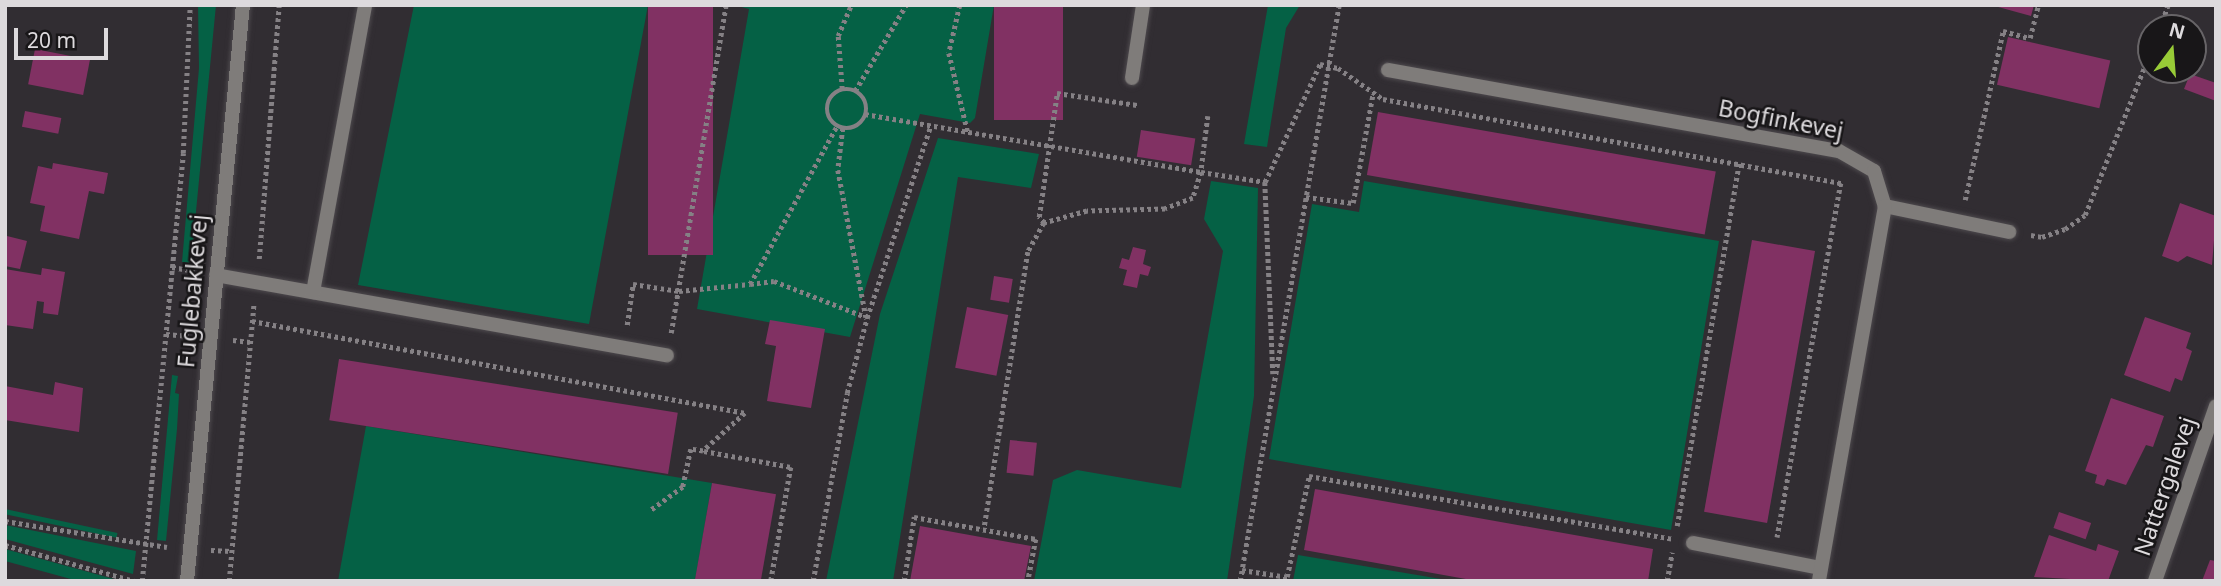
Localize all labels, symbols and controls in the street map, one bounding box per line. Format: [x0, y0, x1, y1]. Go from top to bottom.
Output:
scale bar [18, 14, 112, 58]
north arrow [2137, 14, 2207, 84]
text: N [2166, 16, 2188, 45]
text: 20 m [27, 26, 76, 54]
street label: Bogfinkevej [1716, 93, 1846, 145]
street label: Fuglebakkevej [172, 213, 212, 369]
street label: Nattergalevej [2127, 413, 2201, 559]

